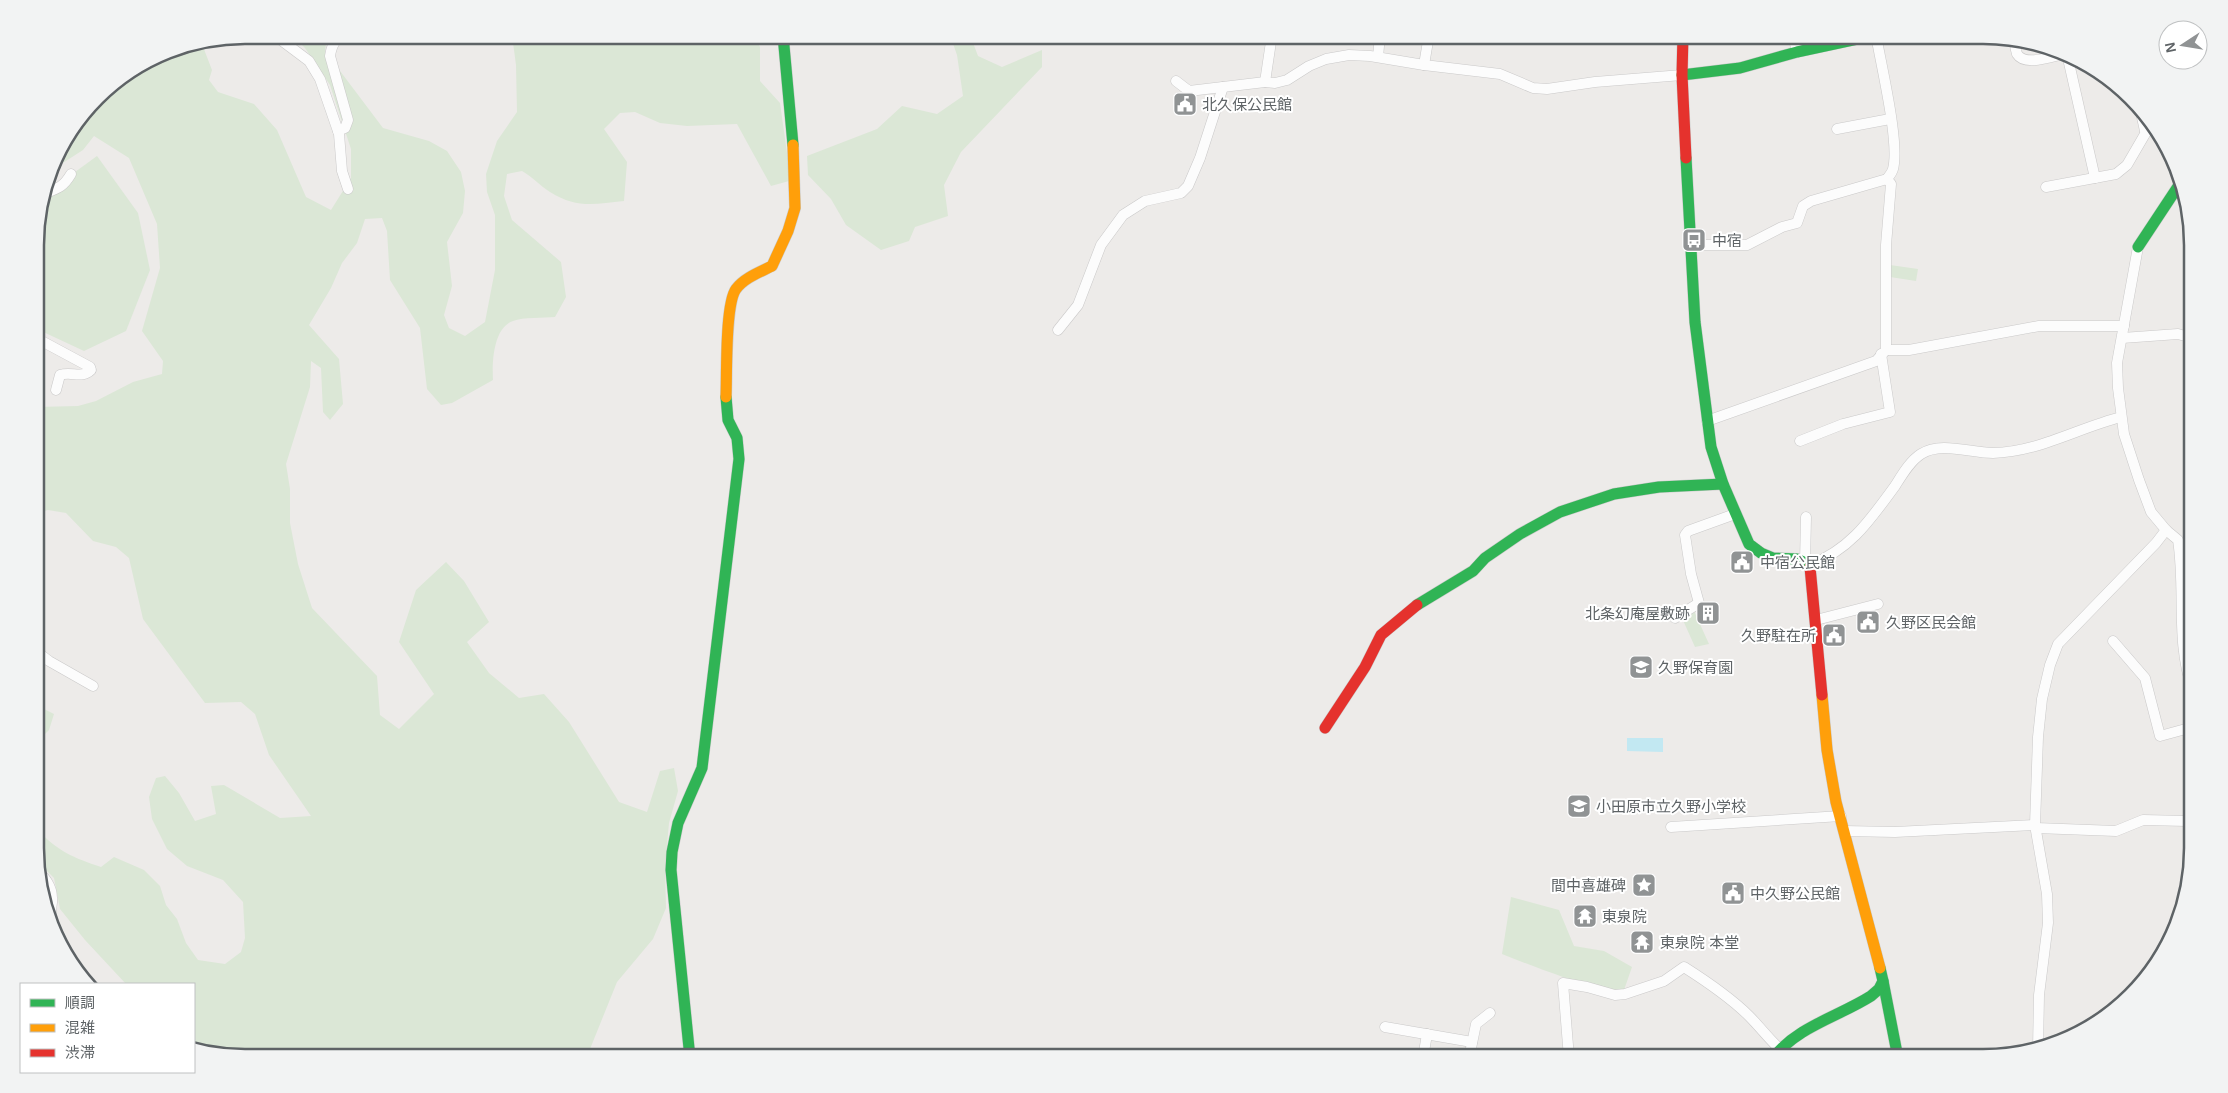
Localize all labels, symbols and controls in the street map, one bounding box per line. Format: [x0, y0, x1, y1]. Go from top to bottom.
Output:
north arrow [2158, 20, 2208, 70]
text: N [2161, 41, 2179, 54]
public building icon: 北久保公民館 [1172, 91, 1198, 117]
place label: 北久保公民館 [1202, 96, 1292, 113]
bus stop icon: 中宿 [1681, 227, 1707, 253]
place label: 中宿 [1712, 232, 1742, 249]
public building icon: 中宿公民館 [1729, 549, 1755, 575]
place label: 中宿公民館 [1760, 554, 1835, 571]
building icon: 北条幻庵屋敷跡 [1695, 600, 1721, 626]
place label: 北条幻庵屋敷跡 [1585, 605, 1690, 622]
public building icon: 久野区民会館 [1855, 609, 1881, 635]
place label: 久野区民会館 [1886, 614, 1976, 631]
public building icon: 久野駐在所 [1821, 622, 1847, 648]
place label: 久野駐在所 [1741, 627, 1816, 644]
school or university icon: 久野保育園 [1628, 654, 1654, 680]
place label: 久野保育園 [1658, 659, 1733, 676]
school or university icon: 小田原市立久野小学校 [1566, 793, 1592, 819]
place label: 小田原市立久野小学校 [1596, 798, 1746, 815]
place icon: 間中喜雄碑 [1631, 872, 1657, 898]
place label: 間中喜雄碑 [1551, 877, 1626, 894]
public building icon: 中久野公民館 [1720, 880, 1746, 906]
place label: 中久野公民館 [1750, 885, 1840, 902]
temple icon: 東泉院 [1572, 903, 1598, 929]
place label: 東泉院 [1602, 908, 1647, 925]
temple icon: 東泉院 本堂 [1629, 929, 1655, 955]
place label: 東泉院 本堂 [1660, 934, 1739, 951]
legend [20, 983, 195, 1073]
text: 順調 [65, 994, 95, 1011]
text: 混雑 [65, 1019, 95, 1036]
text: 渋滞 [65, 1044, 95, 1061]

